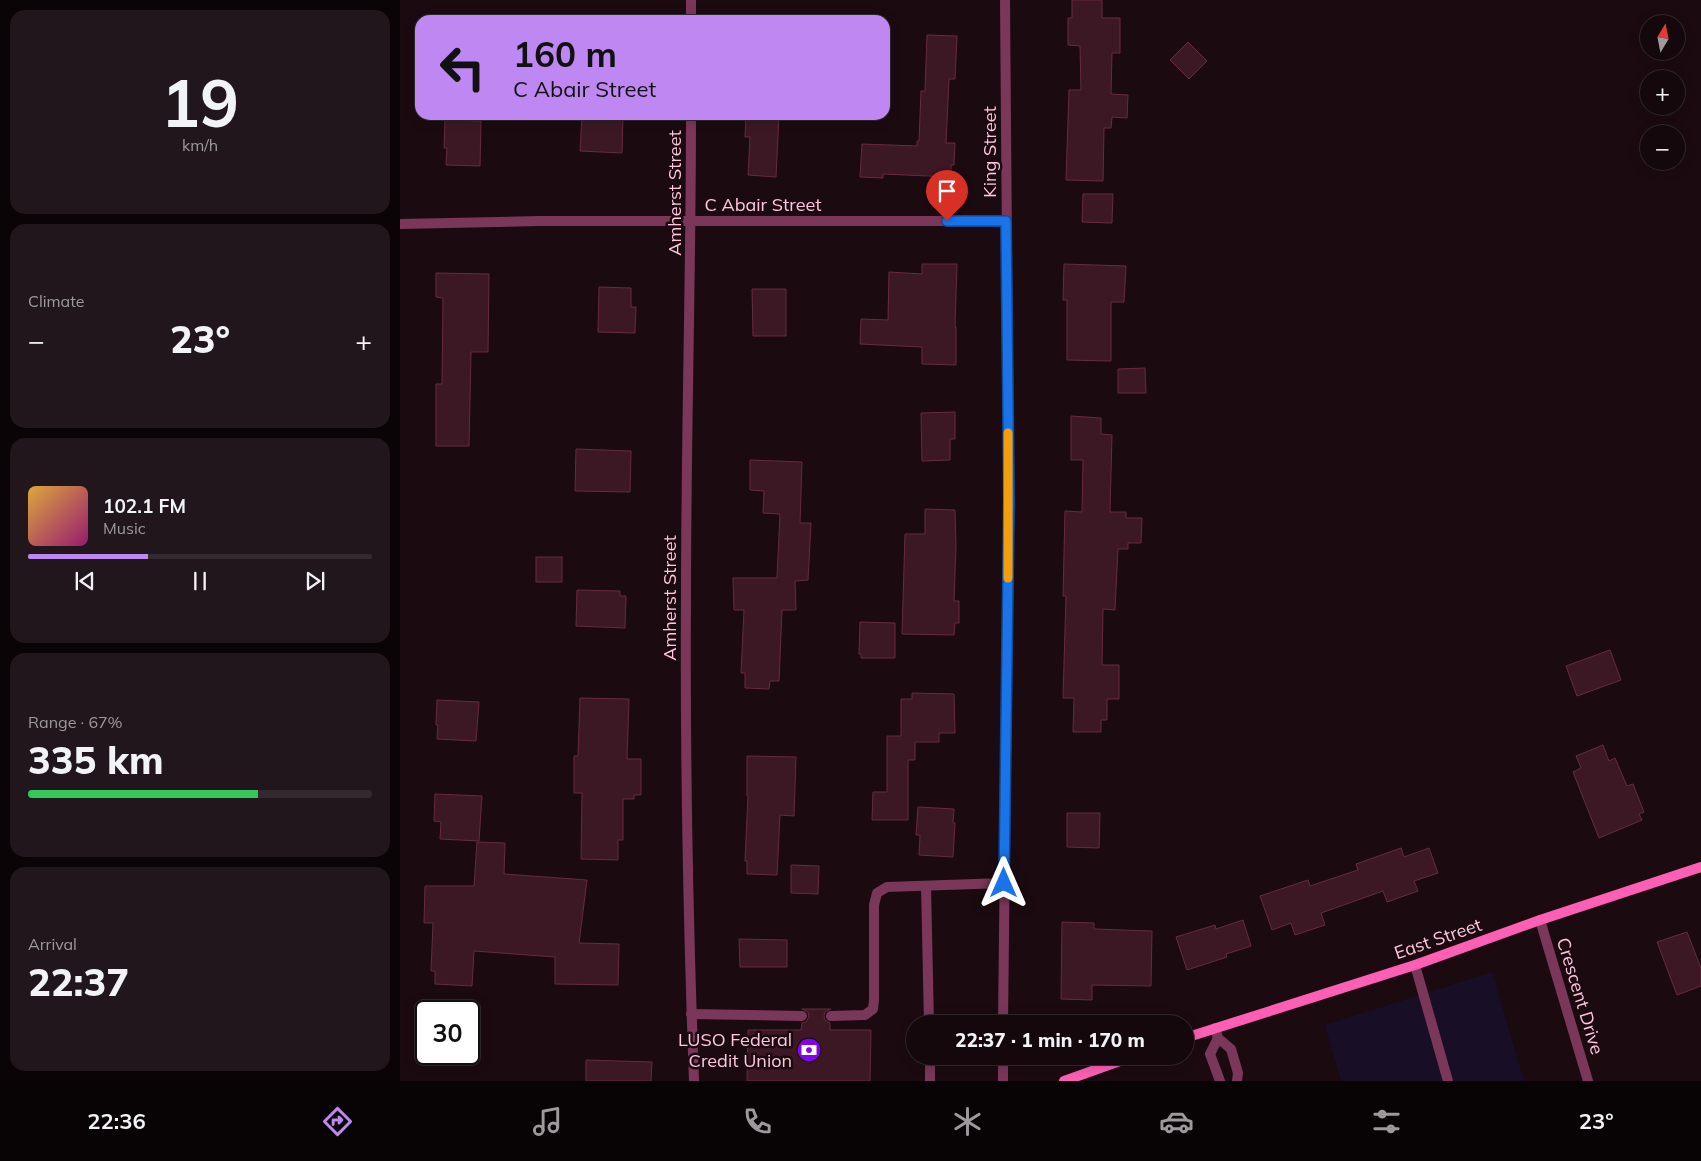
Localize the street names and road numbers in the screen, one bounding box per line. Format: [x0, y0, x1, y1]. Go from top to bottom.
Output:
street label: King Street [978, 106, 1001, 198]
street label: Amherst Street [663, 130, 686, 256]
street label: C Abair Street [704, 193, 822, 216]
street label: Amherst Street [658, 535, 681, 661]
street label: East Street [1391, 913, 1485, 964]
street label: Crescent Drive [1552, 935, 1609, 1057]

